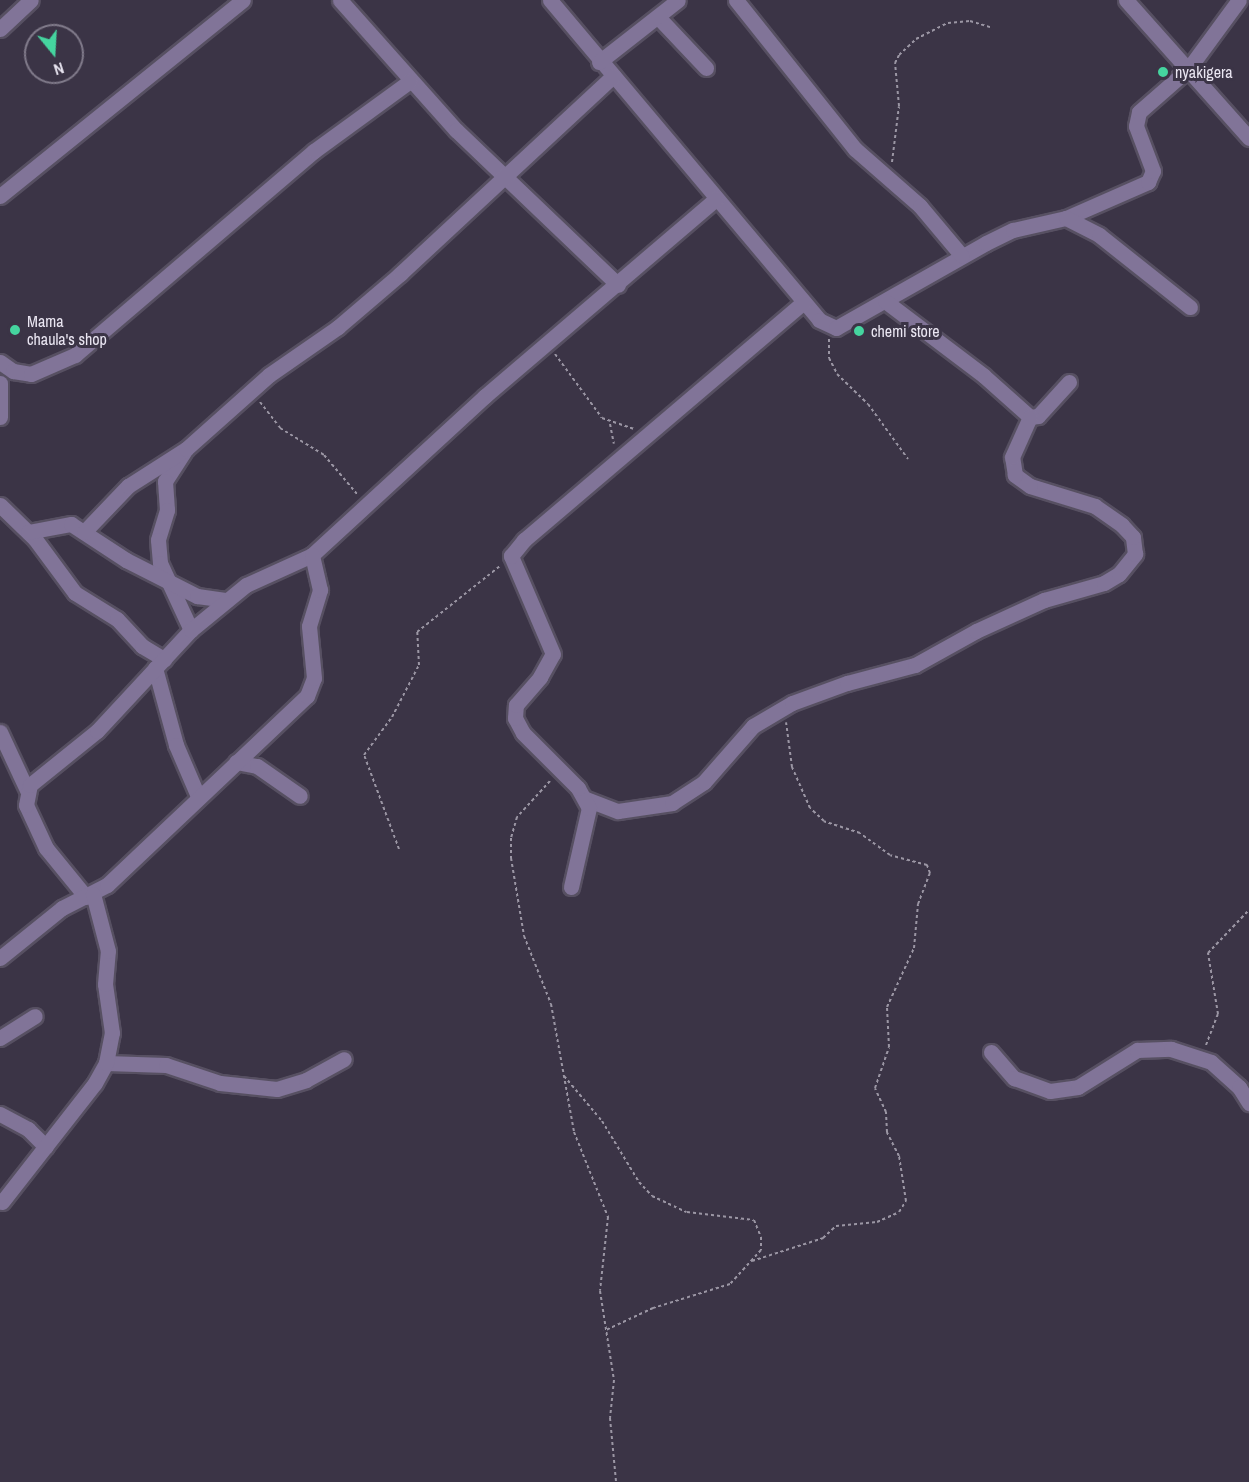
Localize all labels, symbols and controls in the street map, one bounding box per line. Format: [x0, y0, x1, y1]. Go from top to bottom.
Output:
north arrow [24, 24, 84, 84]
text: N [51, 57, 67, 81]
place label: nyakigera [1175, 62, 1233, 82]
marker: nyakigera [1156, 65, 1170, 79]
place label: Mama chaula's shop [27, 311, 107, 349]
place label: chemi store [871, 321, 940, 341]
marker: Mama chaula's shop [8, 323, 22, 337]
marker: chemi store [852, 324, 866, 338]

